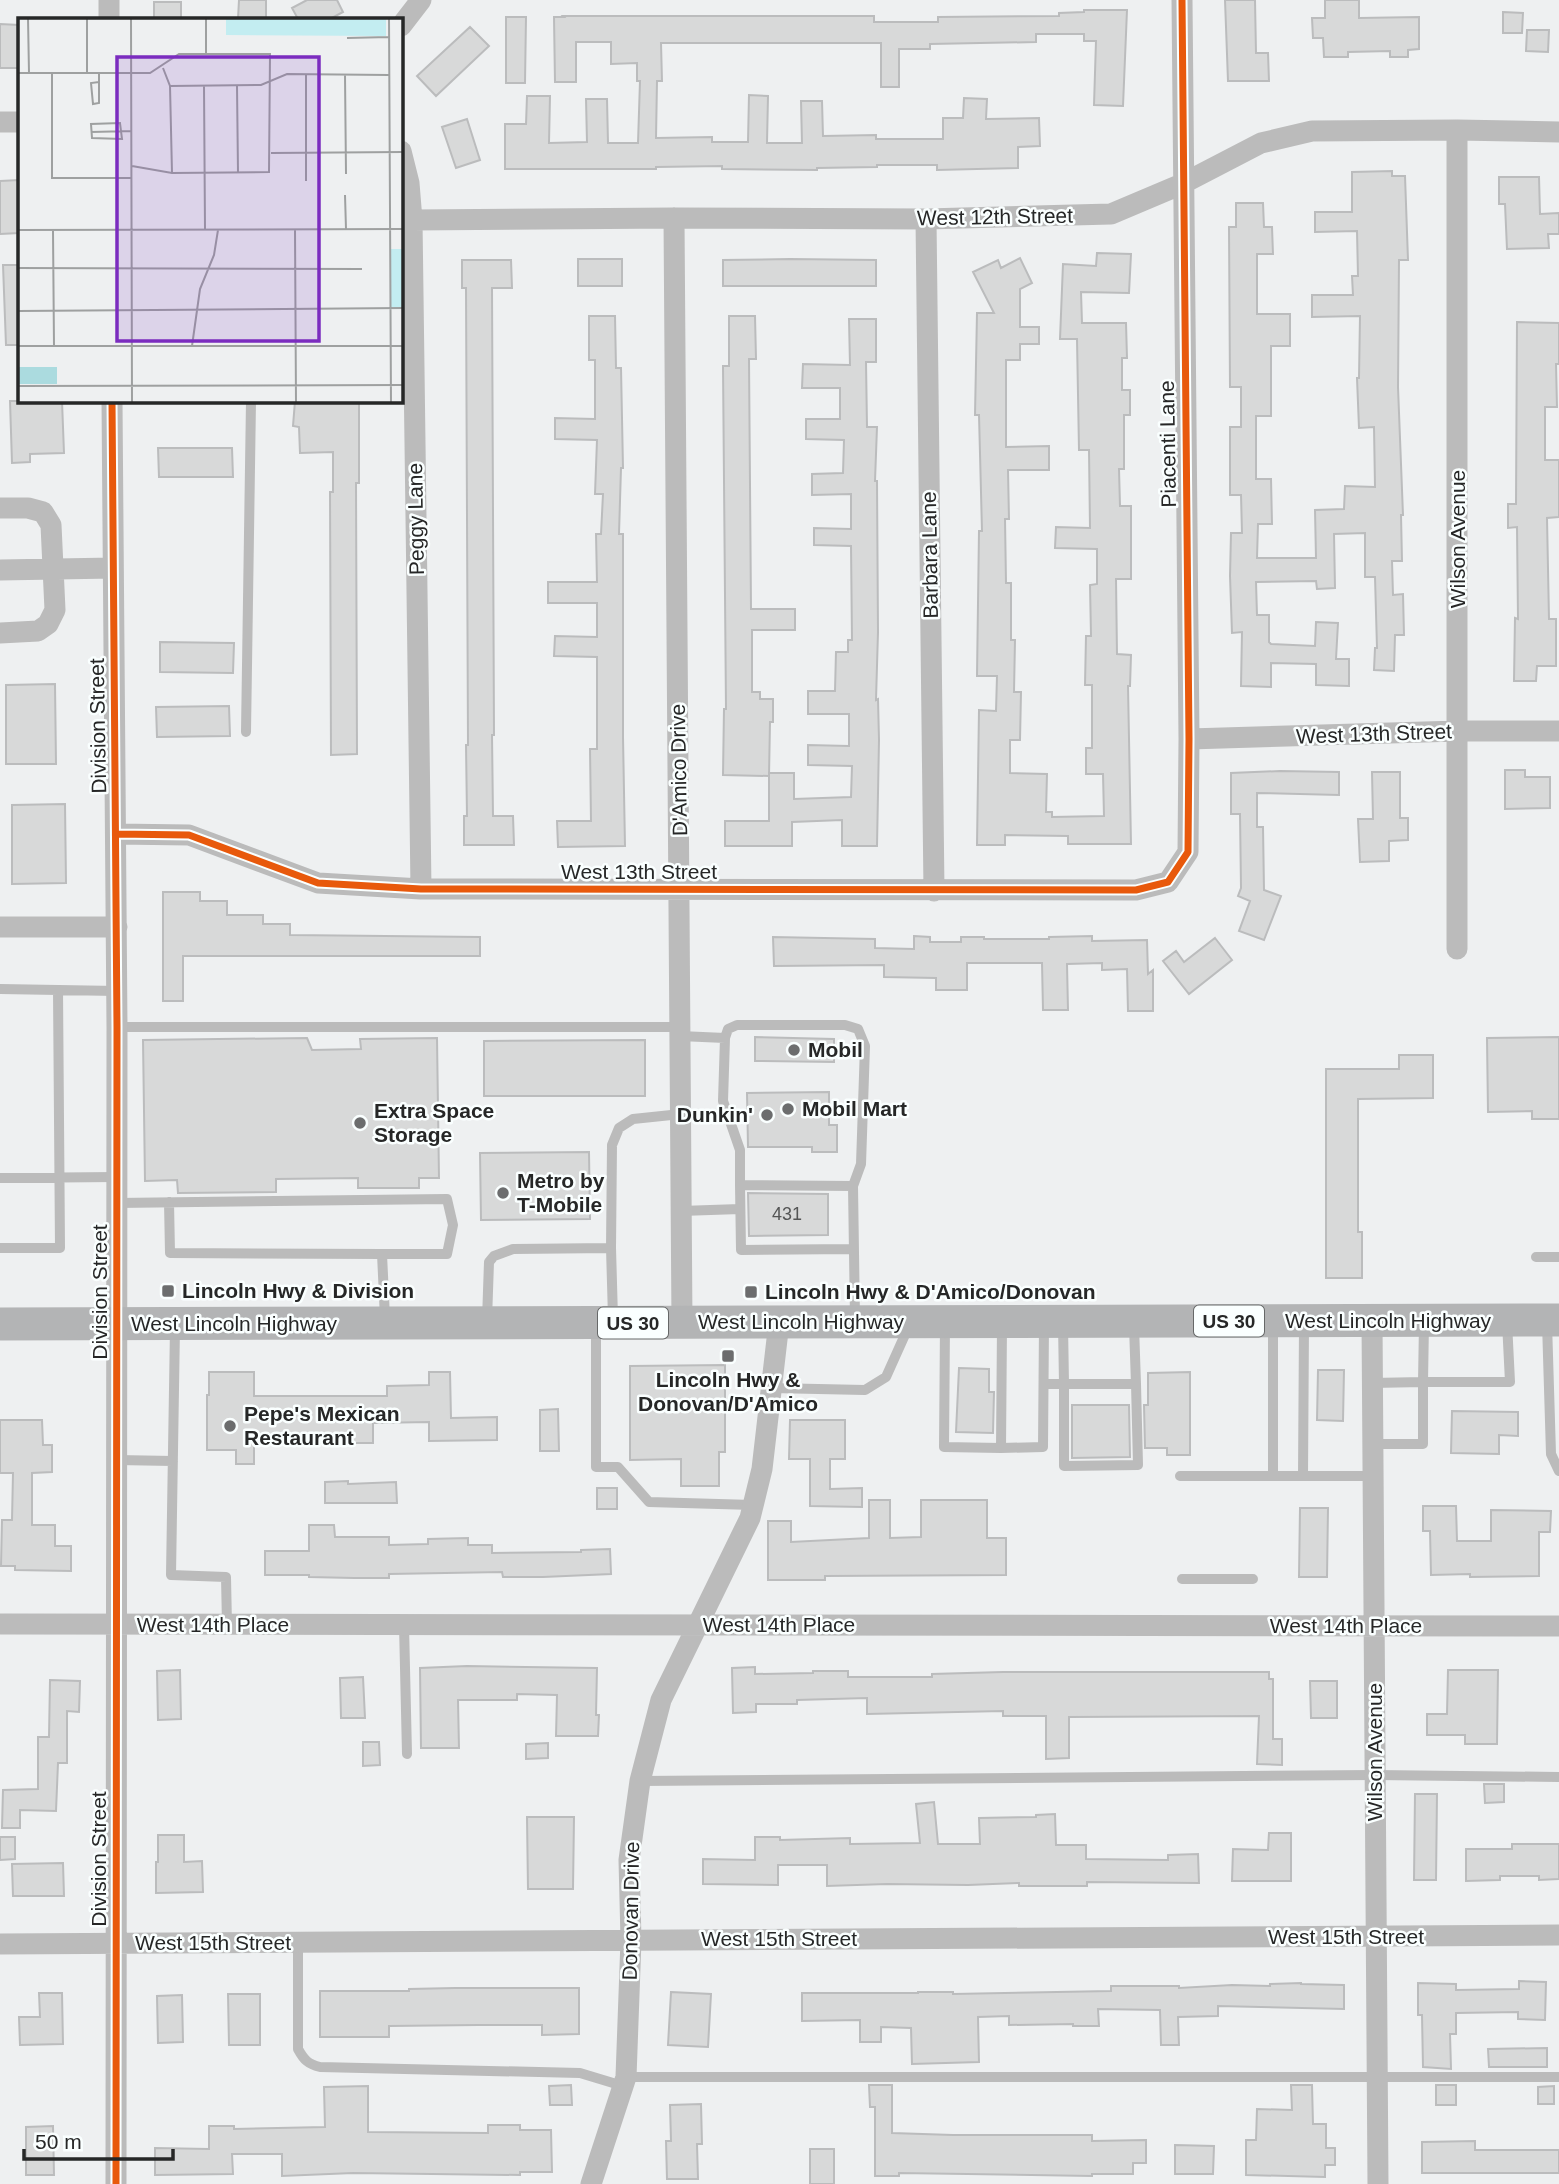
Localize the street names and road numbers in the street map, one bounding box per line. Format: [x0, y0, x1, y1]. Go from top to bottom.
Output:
street label: West 12th Street [917, 204, 1073, 229]
street label: Piacenti Lane [1155, 380, 1180, 508]
street label: Peggy Lane [403, 463, 428, 575]
street label: Wilson Avenue [1446, 470, 1469, 608]
street label: Barbara Lane [917, 491, 942, 619]
street label: Division Street [85, 658, 110, 794]
street label: D'Amico Drive [666, 704, 691, 836]
street label: West 13th Street [1296, 719, 1453, 748]
street label: West 13th Street [561, 860, 717, 883]
street label: Division Street [88, 1224, 111, 1360]
road number: US 30 [1194, 1306, 1264, 1336]
road number: US 30 [598, 1308, 668, 1338]
street label: West Lincoln Highway [1285, 1309, 1492, 1332]
street label: West Lincoln Highway [698, 1310, 905, 1333]
street label: West Lincoln Highway [131, 1312, 338, 1335]
street label: West 14th Place [137, 1613, 289, 1636]
street label: West 14th Place [703, 1613, 855, 1636]
street label: West 14th Place [1270, 1614, 1422, 1637]
street label: Wilson Avenue [1363, 1683, 1386, 1821]
street label: Division Street [87, 1791, 110, 1927]
street label: Donovan Drive [618, 1841, 643, 1981]
street label: West 15th Street [1268, 1925, 1424, 1948]
street label: West 15th Street [701, 1927, 857, 1950]
street label: West 15th Street [135, 1931, 291, 1954]

